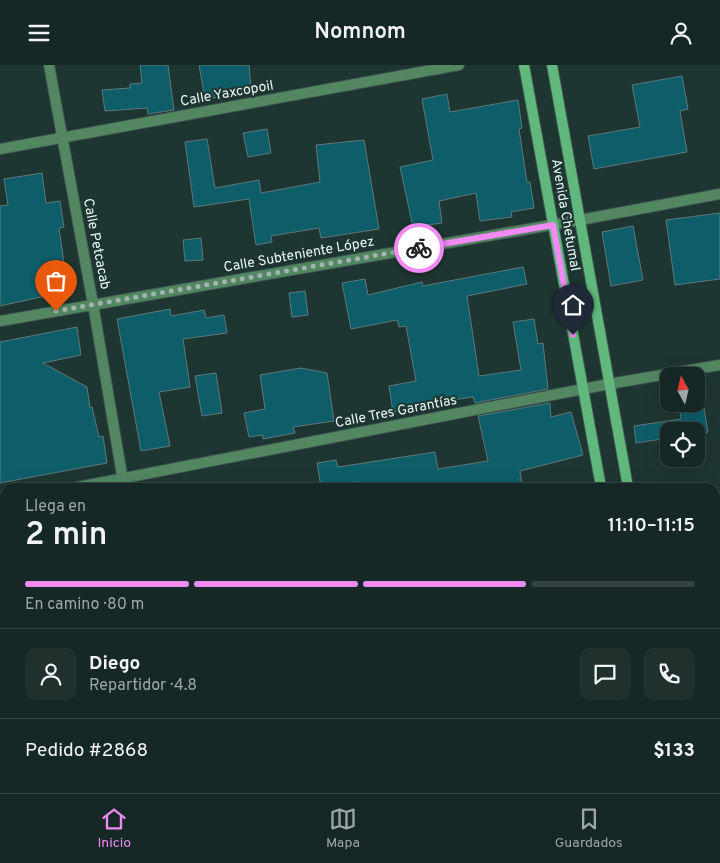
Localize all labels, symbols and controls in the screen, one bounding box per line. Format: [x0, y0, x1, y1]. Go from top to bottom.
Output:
icon: menu [25, 19, 53, 47]
text: Nomnom [314, 19, 406, 46]
icon: person [667, 19, 695, 47]
street label: Calle Yaxcopoil [179, 77, 275, 111]
street label: Avenida Chetumal [547, 157, 583, 273]
street label: Calle Petcacab [79, 197, 113, 291]
courier [394, 223, 444, 273]
street label: Calle Subteniente López [222, 233, 376, 277]
icon: bike [405, 234, 433, 262]
pin [35, 260, 77, 311]
icon: bag [42, 267, 70, 295]
pin [552, 284, 594, 335]
icon: home [559, 291, 587, 319]
north arrow [660, 367, 705, 413]
map controls [660, 367, 705, 467]
street label: Calle Tres Garantías [334, 392, 458, 432]
button: locate [660, 422, 705, 467]
text: Llega en [25, 497, 86, 517]
text: 11:10–11:15 [608, 514, 695, 538]
text: 2 min [25, 516, 107, 556]
text: En camino · 80 m [25, 595, 144, 615]
button: person [25, 648, 77, 700]
button: chat [579, 648, 631, 700]
button: phone [643, 648, 695, 700]
text: Diego [89, 652, 140, 676]
text: Repartidor · 4.8 [89, 676, 197, 696]
text: Pedido #2868 [25, 739, 148, 763]
text: $133 [653, 739, 695, 763]
tab: Inicio [97, 805, 131, 852]
tab: Mapa [326, 805, 360, 852]
tab: Guardados [555, 805, 623, 852]

